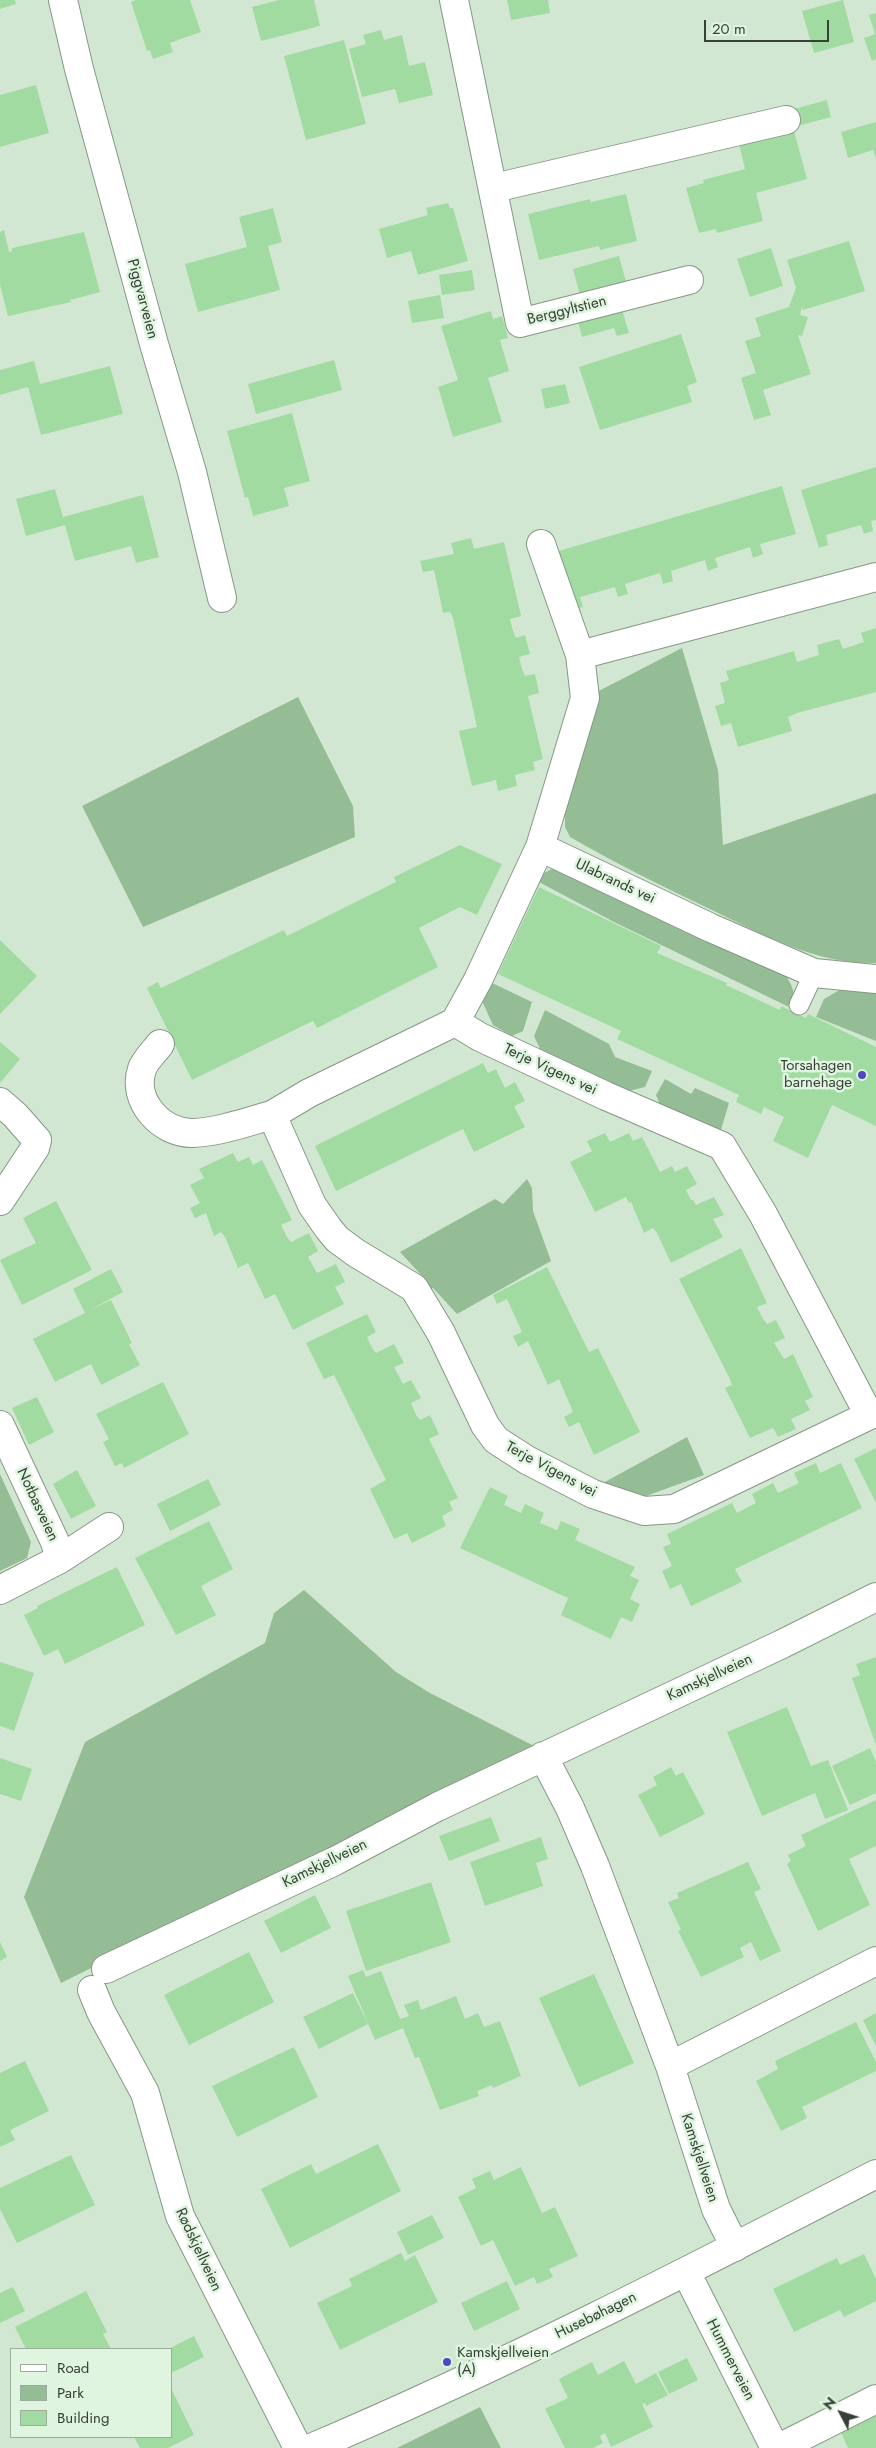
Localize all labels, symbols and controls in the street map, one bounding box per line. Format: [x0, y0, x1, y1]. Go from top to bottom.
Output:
scale bar [706, 10, 831, 42]
text: 20 m [712, 18, 746, 40]
street label: Piggvarveien [123, 257, 161, 341]
street label: Berggyltstien [526, 292, 608, 330]
street label: Ulabrands vei [572, 856, 658, 908]
street label: Terje Vigens vei [501, 1041, 599, 1099]
place label: Torsahagen barnehage [781, 1057, 852, 1092]
marker: Torsahagen barnehage [856, 1069, 868, 1081]
street label: Terje Vigens vei [502, 1438, 600, 1502]
street label: Notbasveien [12, 1466, 62, 1544]
street label: Kamskjellveien [665, 1650, 755, 1706]
street label: Kamskjellveien [280, 1836, 370, 1892]
street label: Kamskjellveien [676, 2111, 722, 2205]
street label: Rødskjellveien [171, 2206, 225, 2294]
street label: Husebøhagen [552, 2289, 640, 2343]
street label: Hummerveien [702, 2316, 758, 2404]
place label: Kamskjellveien (A) [457, 2344, 549, 2379]
legend [10, 2348, 172, 2438]
marker: Kamskjellveien (A) [441, 2356, 453, 2368]
text: Road [57, 2357, 89, 2379]
text: Park [57, 2382, 84, 2404]
north arrow [816, 2388, 866, 2438]
text: N [818, 2393, 841, 2414]
text: Building [57, 2407, 109, 2429]

